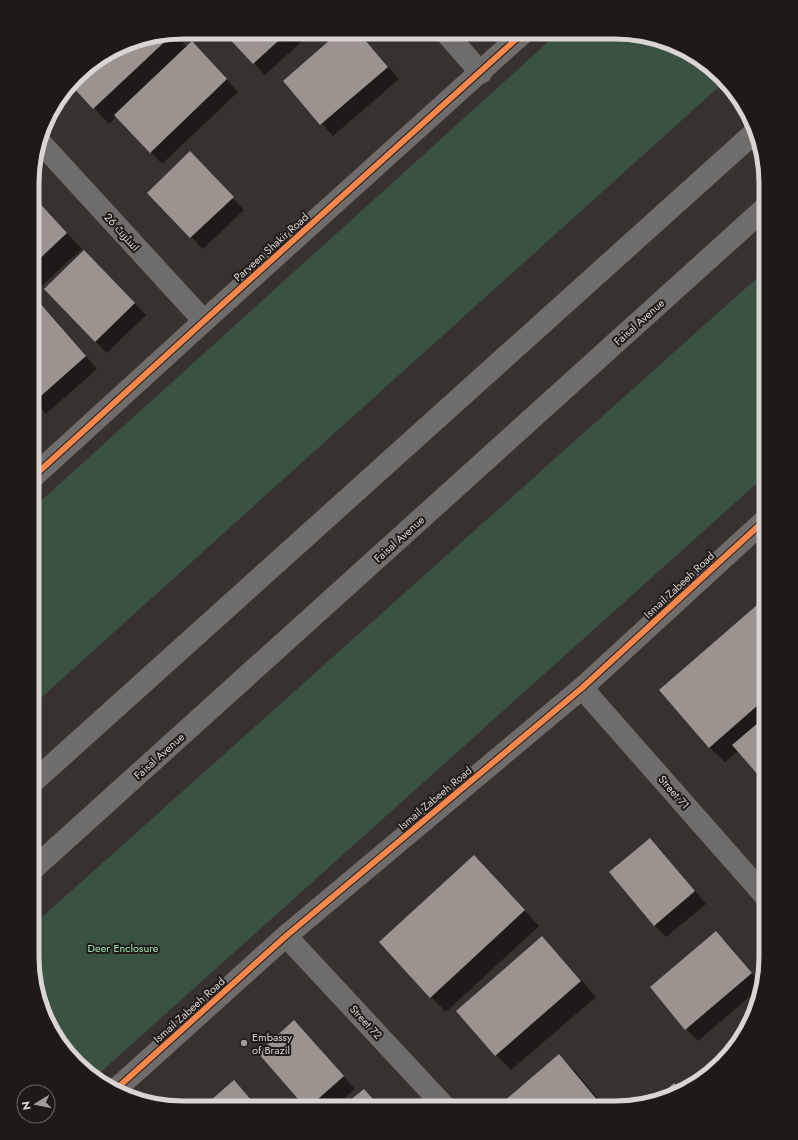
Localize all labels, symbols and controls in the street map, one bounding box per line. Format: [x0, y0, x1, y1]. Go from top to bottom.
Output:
street label: اسٹریٹ 26 [101, 209, 143, 255]
street label: Parveen Shakir Road [230, 209, 312, 285]
street label: Faisal Avenue [610, 295, 668, 349]
street label: Faisal Avenue [370, 512, 428, 566]
street label: Ismail Zabeeh Road [640, 548, 718, 622]
street label: Faisal Avenue [130, 729, 188, 783]
street label: Ismail Zabeeh Road [395, 762, 475, 834]
street label: Street 71 [655, 772, 693, 812]
park label: Deer Enclosure [88, 940, 159, 956]
street label: Ismail Zabeeh Road [150, 973, 228, 1047]
street label: Street 72 [346, 1001, 386, 1043]
place label: Embassy of Brazil [252, 1029, 292, 1058]
marker: Embassy of Brazil [239, 1038, 249, 1048]
north arrow [16, 1084, 56, 1124]
text: N [18, 1100, 35, 1111]

